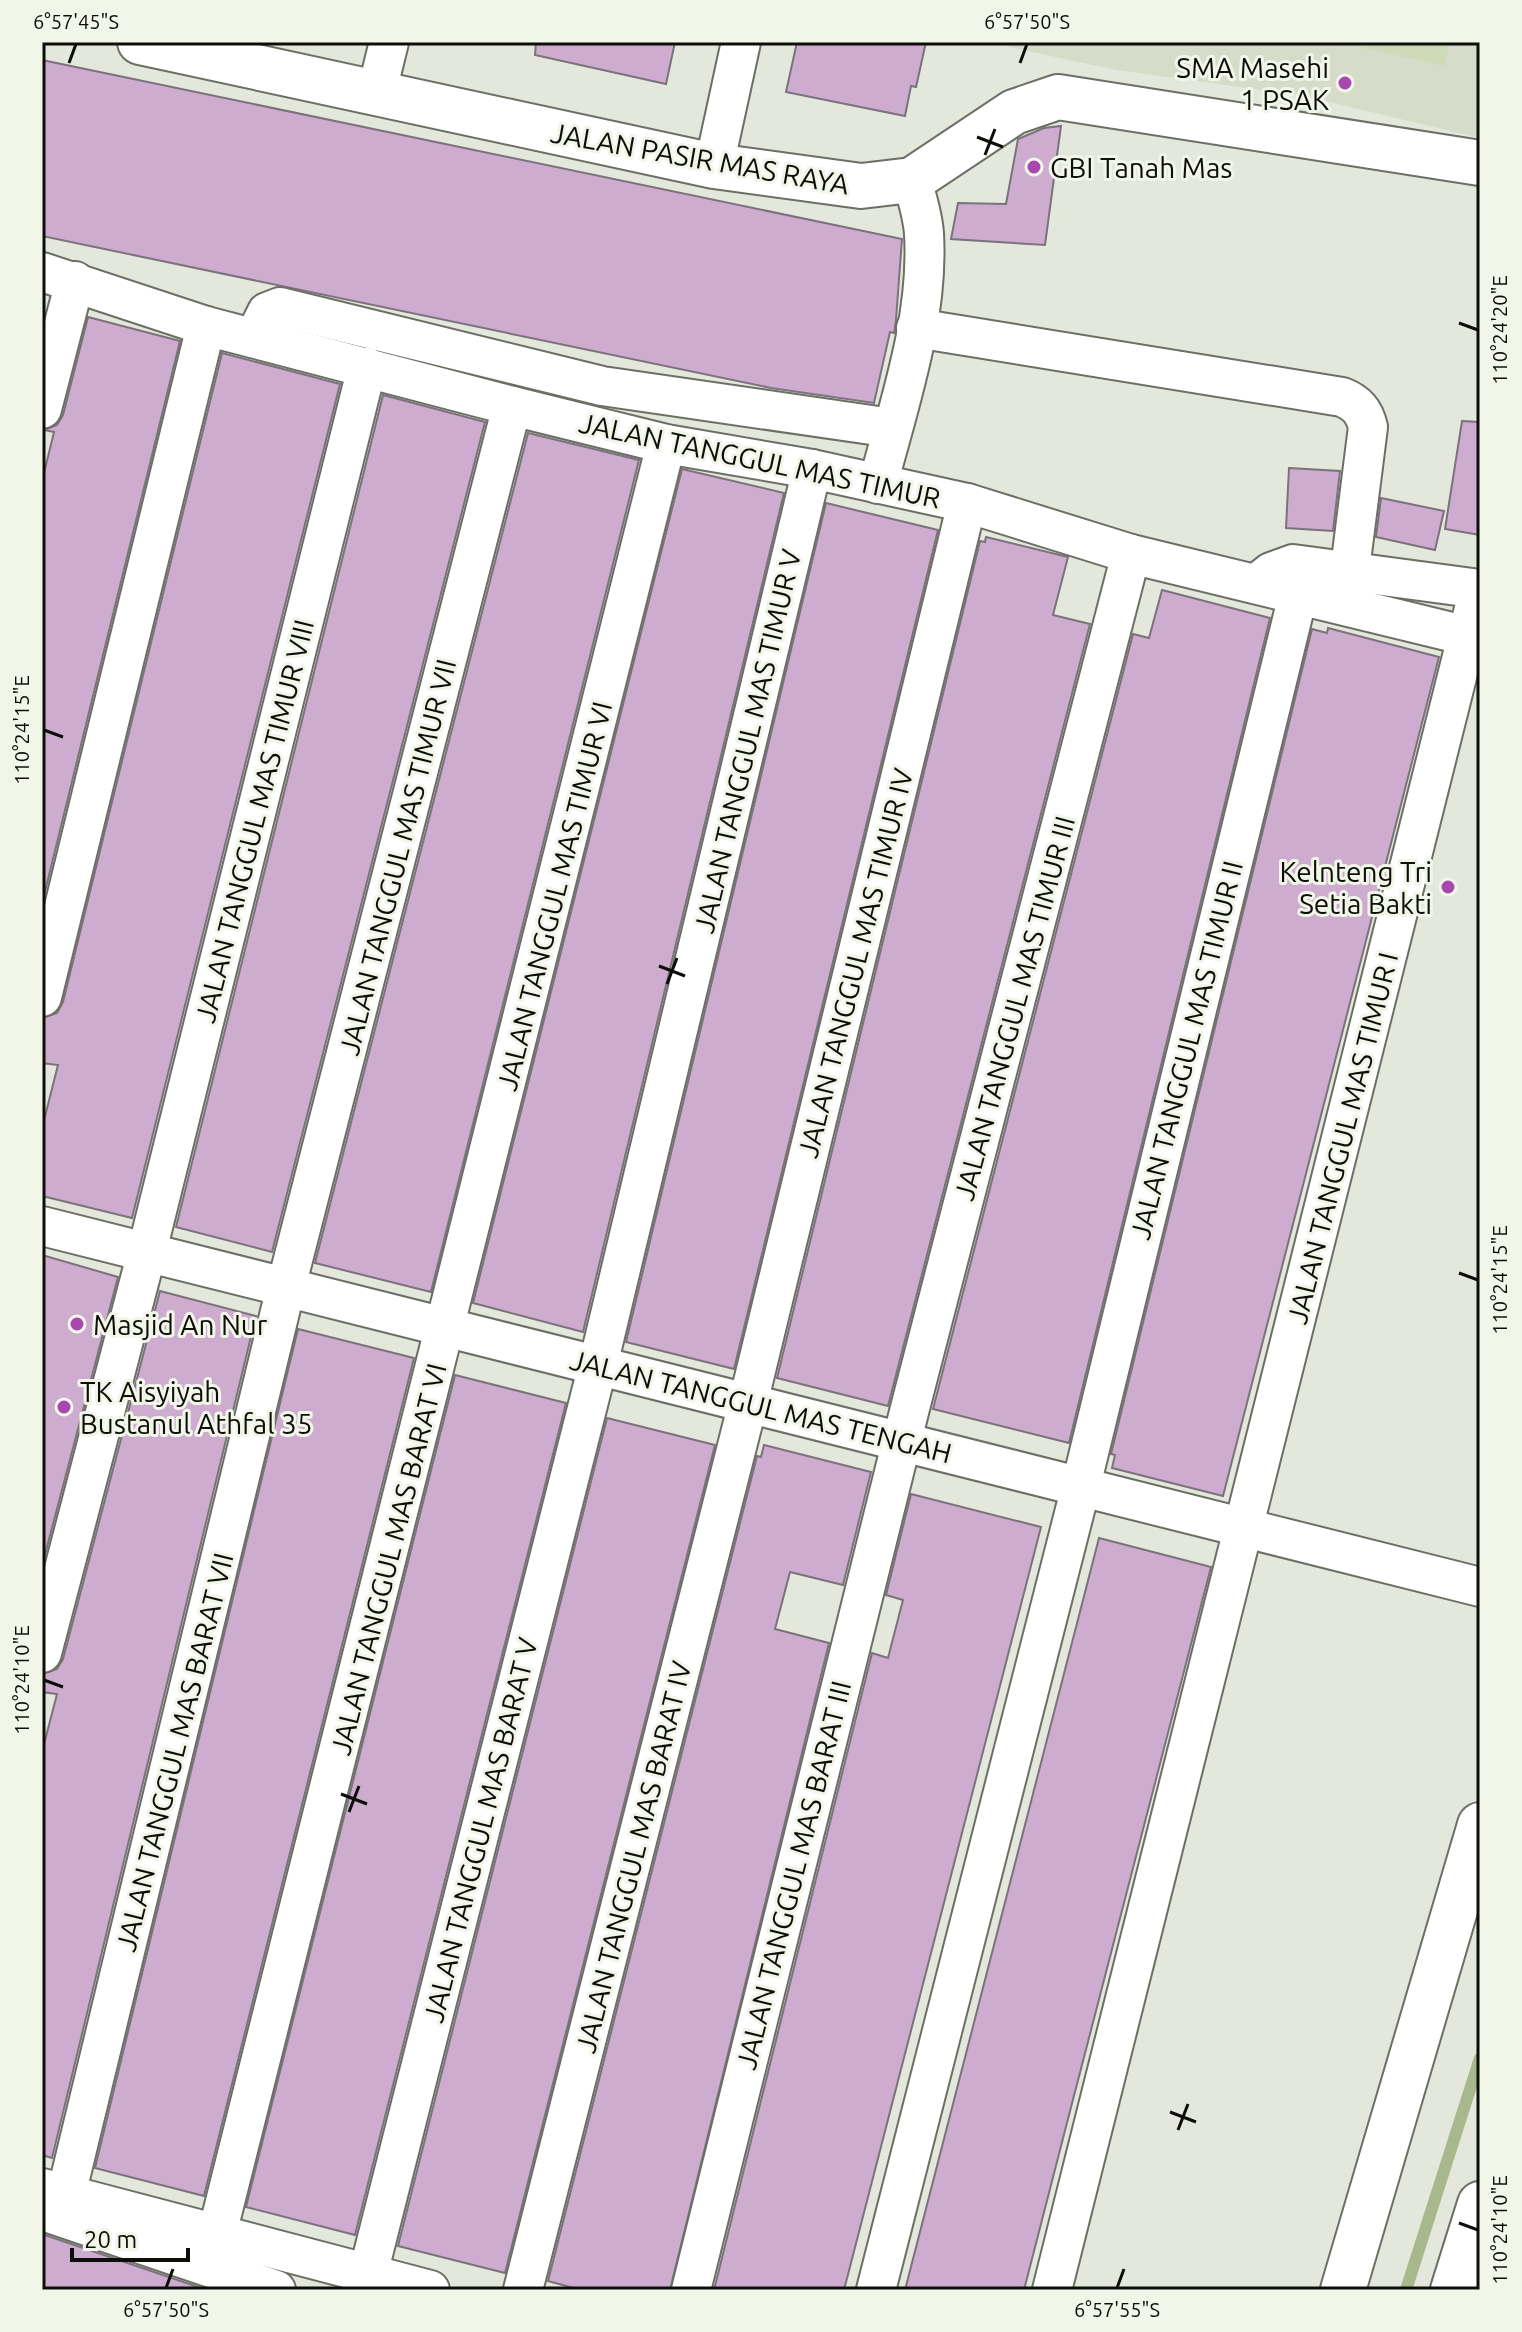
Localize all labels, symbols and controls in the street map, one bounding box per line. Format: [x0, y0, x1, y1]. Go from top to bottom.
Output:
text: 6°57'45"S [33, 10, 119, 33]
text: 6°57'50"S [984, 10, 1070, 33]
place label: SMA Masehi 1 PSAK [1176, 52, 1329, 115]
marker: SMA Masehi 1 PSAK [1336, 74, 1354, 92]
street label: JALAN PASIR MAS RAYA [548, 116, 852, 200]
place label: GBI Tanah Mas [1050, 152, 1232, 183]
marker: GBI Tanah Mas [1025, 158, 1043, 176]
text: 110°24'20"E [1488, 275, 1511, 385]
street label: JALAN TANGGUL MAS TIMUR [577, 407, 943, 513]
street label: JALAN TANGGUL MAS TIMUR V [688, 546, 806, 936]
street label: JALAN TANGGUL MAS TIMUR VIII [189, 616, 319, 1026]
street label: JALAN TANGGUL MAS TIMUR VII [333, 656, 461, 1058]
text: 110°24'15"E [10, 675, 33, 785]
street label: JALAN TANGGUL MAS TIMUR VI [491, 698, 617, 1094]
street label: JALAN TANGGUL MAS TIMUR IV [792, 765, 918, 1161]
street label: JALAN TANGGUL MAS TIMUR III [948, 813, 1080, 1203]
place label: Kelnteng Tri Setia Bakti [1280, 856, 1432, 919]
street label: JALAN TANGGUL MAS TIMUR II [1124, 857, 1248, 1243]
marker: Kelnteng Tri Setia Bakti [1439, 878, 1457, 896]
street label: JALAN TANGGUL MAS TIMUR I [1281, 949, 1403, 1327]
text: 110°24'15"E [1488, 1225, 1511, 1335]
place label: Masjid An Nur [93, 1309, 268, 1340]
marker: Masjid An Nur [68, 1315, 86, 1333]
street label: JALAN TANGGUL MAS TENGAH [567, 1344, 955, 1468]
street label: JALAN TANGGUL MAS BARAT VI [324, 1360, 452, 1758]
place label: TK Aisyiyah Bustanul Athfal 35 [80, 1376, 313, 1439]
marker: TK Aisyiyah Bustanul Athfal 35 [55, 1398, 73, 1416]
street label: JALAN TANGGUL MAS BARAT VII [109, 1549, 239, 1955]
text: 110°24'10"E [10, 1625, 33, 1735]
street label: JALAN TANGGUL MAS BARAT V [417, 1634, 543, 2026]
street label: JALAN TANGGUL MAS BARAT IV [569, 1658, 697, 2056]
street label: JALAN TANGGUL MAS BARAT III [730, 1678, 856, 2072]
text: 110°24'10"E [1488, 2175, 1511, 2285]
scale bar [72, 2212, 188, 2262]
text: 20 m [84, 2226, 137, 2253]
text: 6°57'50"S [123, 2298, 209, 2321]
text: 6°57'55"S [1074, 2298, 1160, 2321]

